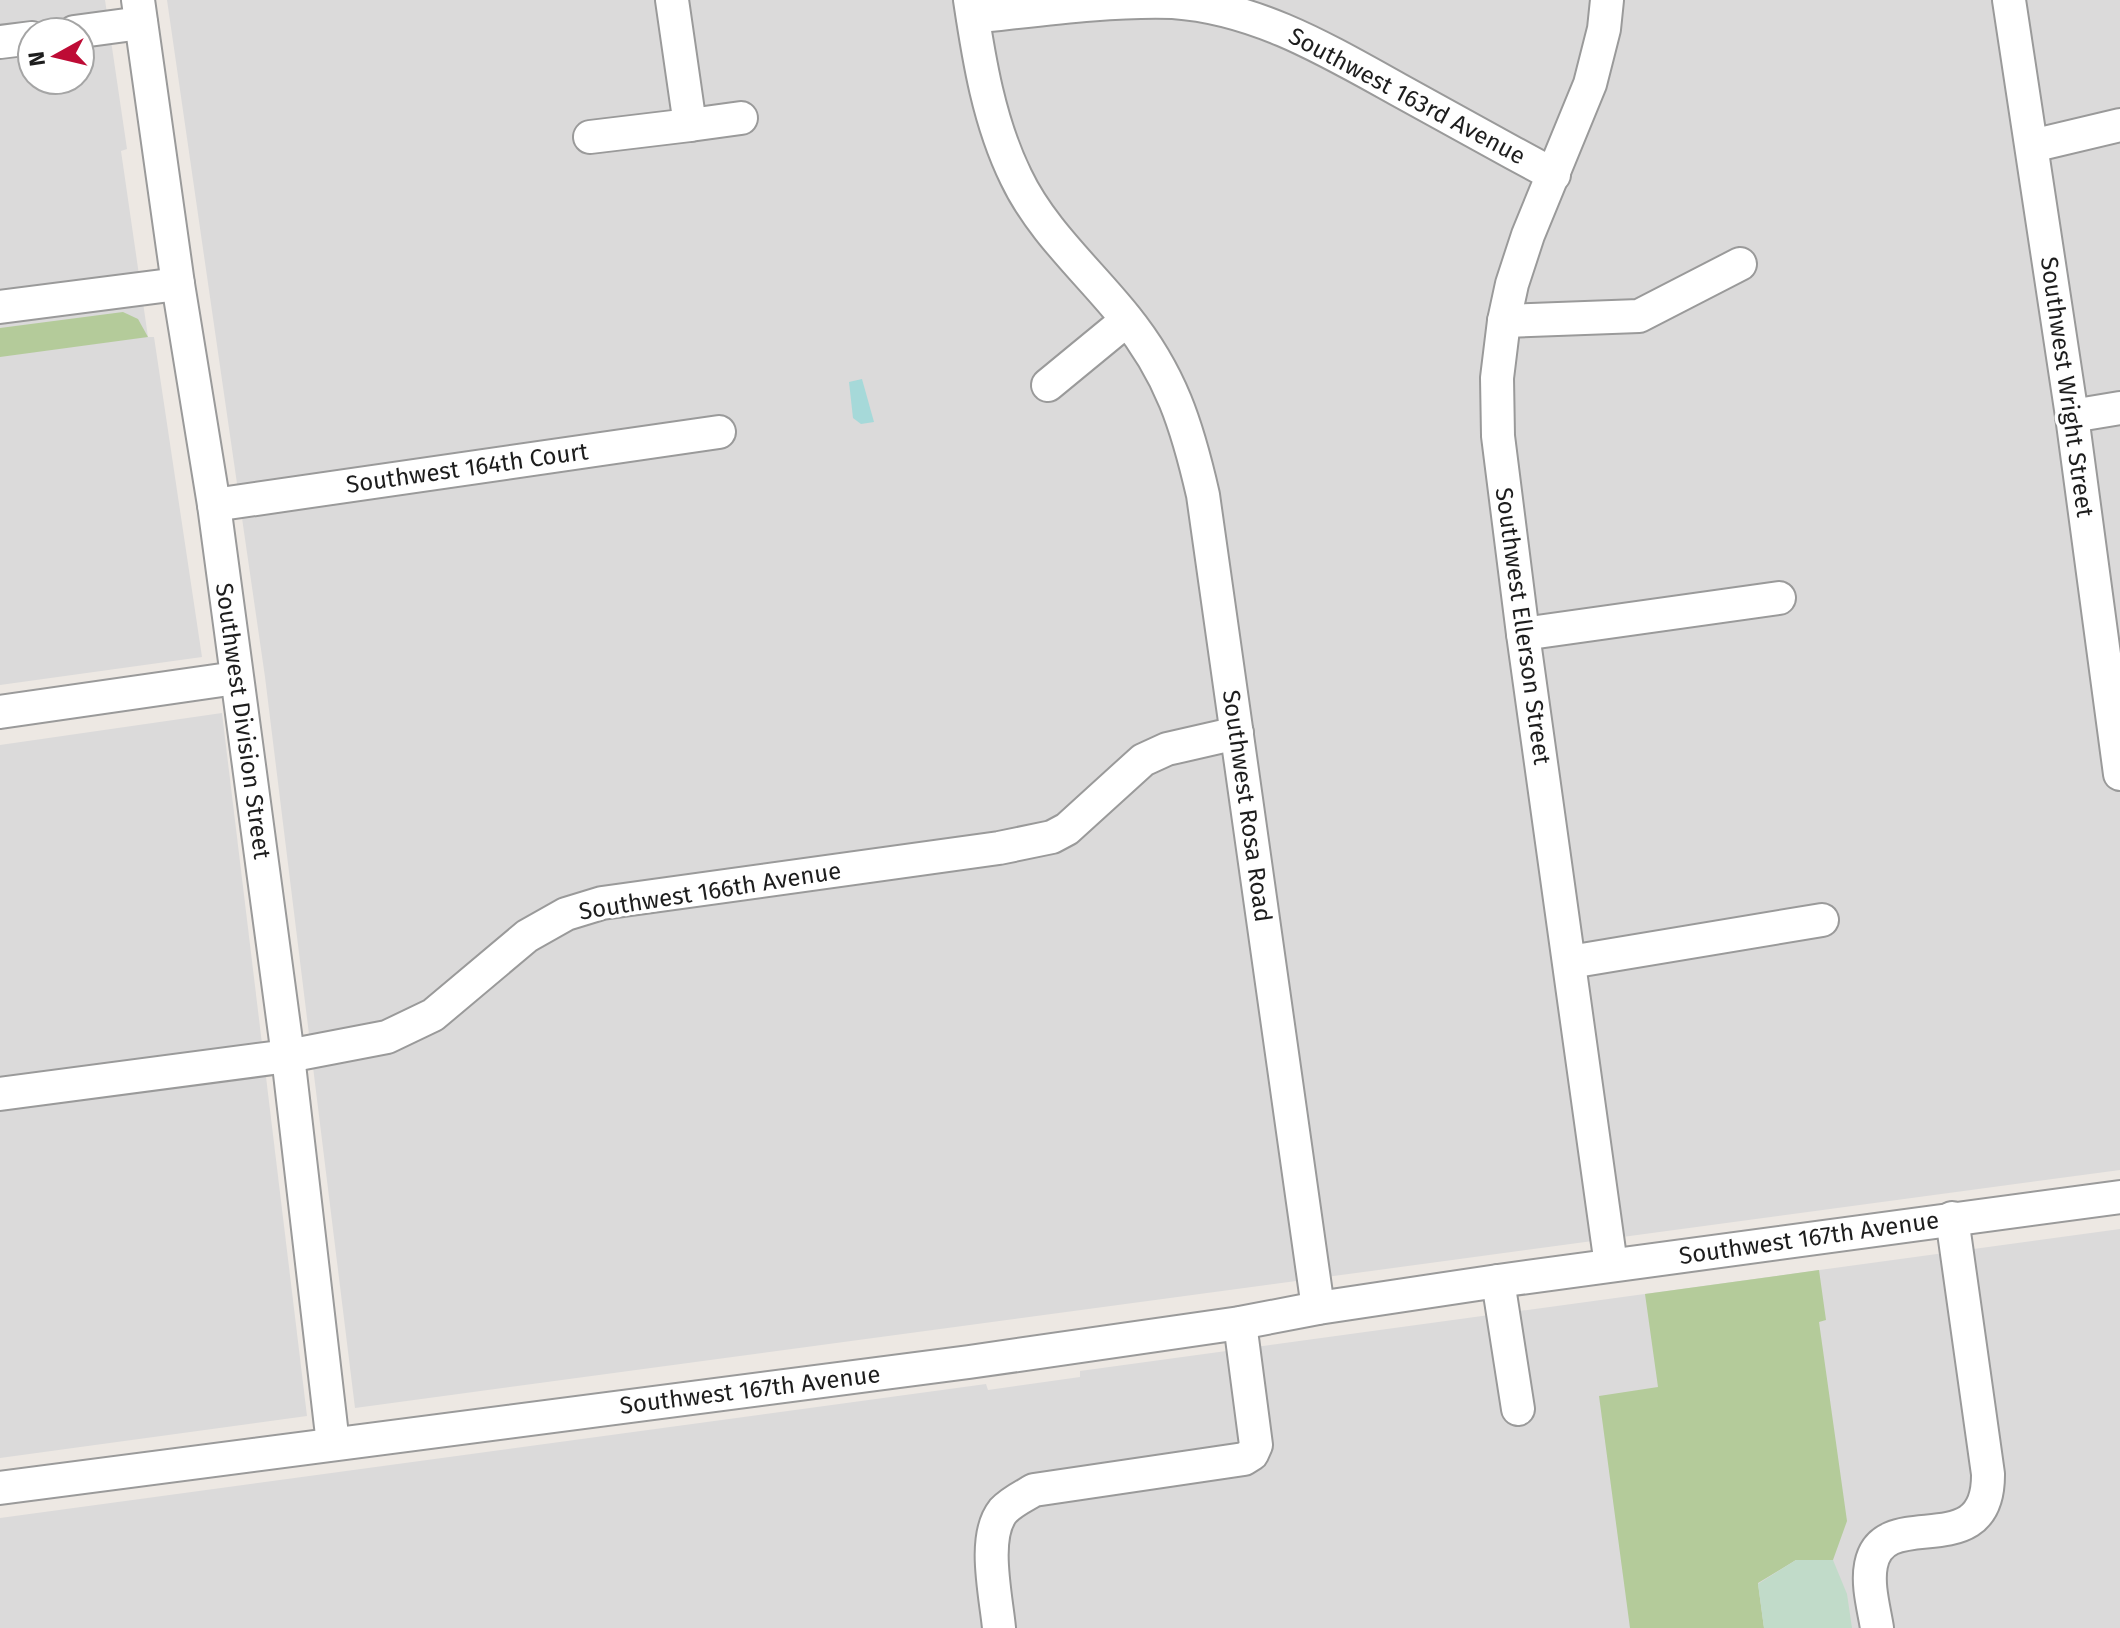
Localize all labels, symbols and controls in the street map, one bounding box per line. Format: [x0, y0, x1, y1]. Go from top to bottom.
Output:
north arrow [16, 16, 96, 96]
street label: Southwest 163rd Avenue [1284, 22, 1530, 170]
text: N [22, 50, 51, 68]
street label: Southwest Wright Street [2035, 255, 2099, 519]
street label: Southwest 164th Court [344, 437, 590, 499]
street label: Southwest Ellerson Street [1490, 486, 1556, 767]
street label: Southwest Division Street [210, 581, 276, 861]
street label: Southwest Rosa Road [1217, 688, 1277, 924]
street label: Southwest 166th Avenue [577, 856, 843, 926]
street label: Southwest 167th Avenue [1677, 1206, 1941, 1270]
street label: Southwest 167th Avenue [618, 1360, 882, 1420]

